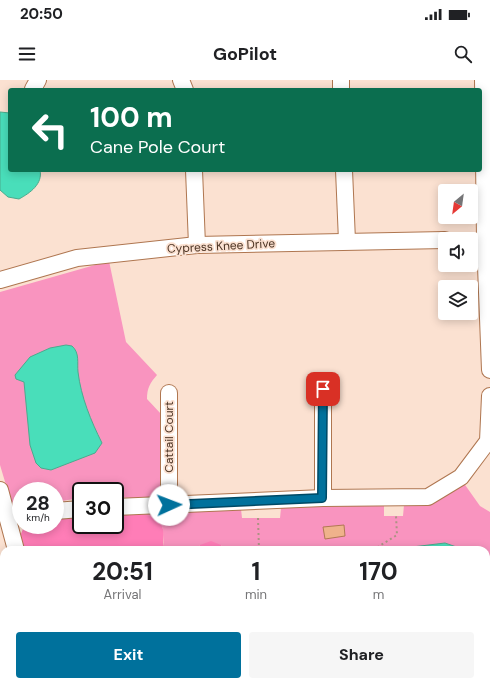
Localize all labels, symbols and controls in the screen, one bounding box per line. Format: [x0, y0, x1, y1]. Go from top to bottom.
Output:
text: 20:50 [20, 4, 63, 24]
text: GoPilot [213, 42, 277, 66]
icon: menu [16, 43, 38, 65]
icon: search [452, 43, 474, 65]
text: 100 m [90, 99, 173, 136]
icon: left [24, 104, 76, 156]
text: Cane Pole Court [90, 135, 225, 159]
north arrow [438, 184, 478, 224]
map controls [438, 184, 478, 320]
button: sound [438, 232, 478, 272]
street label: Cypress Knee Drive [167, 235, 276, 257]
button: layers [438, 280, 478, 320]
pin [306, 372, 340, 406]
icon: arrive [312, 378, 334, 400]
street label: Cattail Court [161, 401, 177, 473]
speed limit sign: 30 [72, 482, 124, 534]
position arrow [148, 484, 190, 526]
text: 28 [26, 490, 50, 516]
text: km/h [26, 511, 50, 524]
text: 20:51 [92, 556, 153, 587]
text: 1 [252, 556, 260, 587]
text: 170 [359, 556, 398, 587]
text: Arrival [104, 586, 141, 603]
text: min [245, 586, 267, 603]
text: m [373, 586, 384, 603]
button: Exit [16, 632, 241, 678]
button: Share [249, 632, 474, 678]

